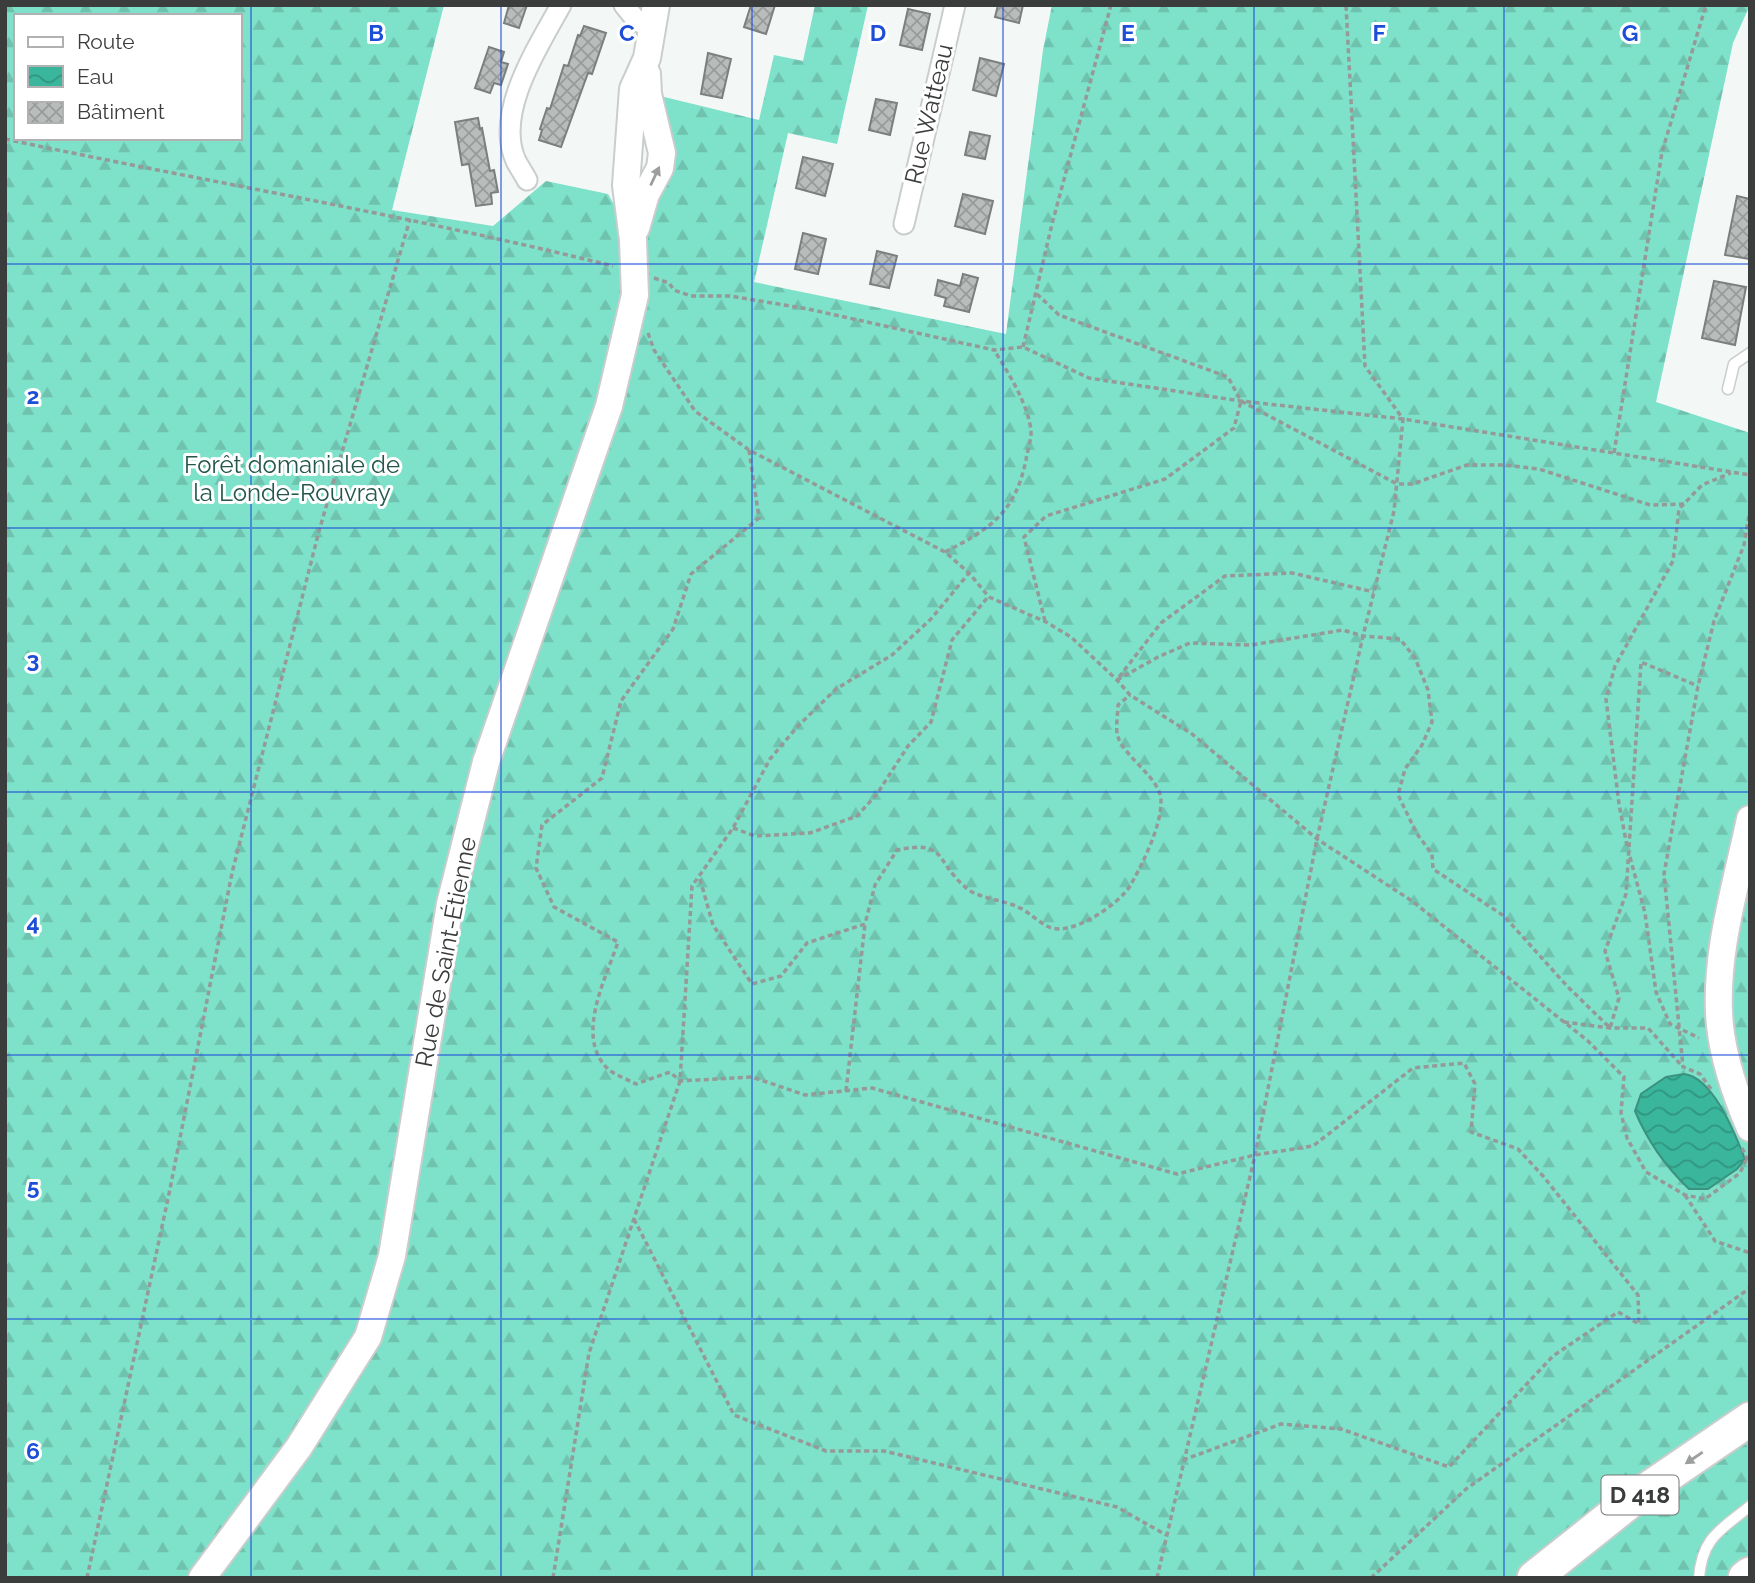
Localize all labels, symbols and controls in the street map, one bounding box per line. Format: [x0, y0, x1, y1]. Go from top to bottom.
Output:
legend [14, 14, 242, 140]
text: B [368, 19, 384, 46]
text: C [619, 19, 635, 46]
text: D [870, 19, 886, 46]
text: E [1121, 19, 1135, 46]
text: F [1372, 19, 1386, 46]
text: G [1622, 19, 1638, 46]
text: Route [77, 29, 135, 54]
street label: Rue Watteau [898, 41, 959, 187]
text: Eau [77, 64, 114, 89]
text: Bâtiment [77, 99, 165, 124]
one-way arrow [649, 166, 661, 186]
text: 2 [27, 382, 39, 409]
park label: Forêt domaniale de la Londe-Rouvray [184, 450, 400, 507]
text: 3 [27, 646, 39, 673]
street label: Rue de Saint-Étienne [409, 834, 482, 1069]
text: 4 [26, 909, 40, 936]
text: 5 [27, 1173, 40, 1200]
text: 6 [26, 1437, 40, 1464]
one-way arrow [1685, 1451, 1703, 1465]
road number: D 418 [1602, 1476, 1678, 1514]

